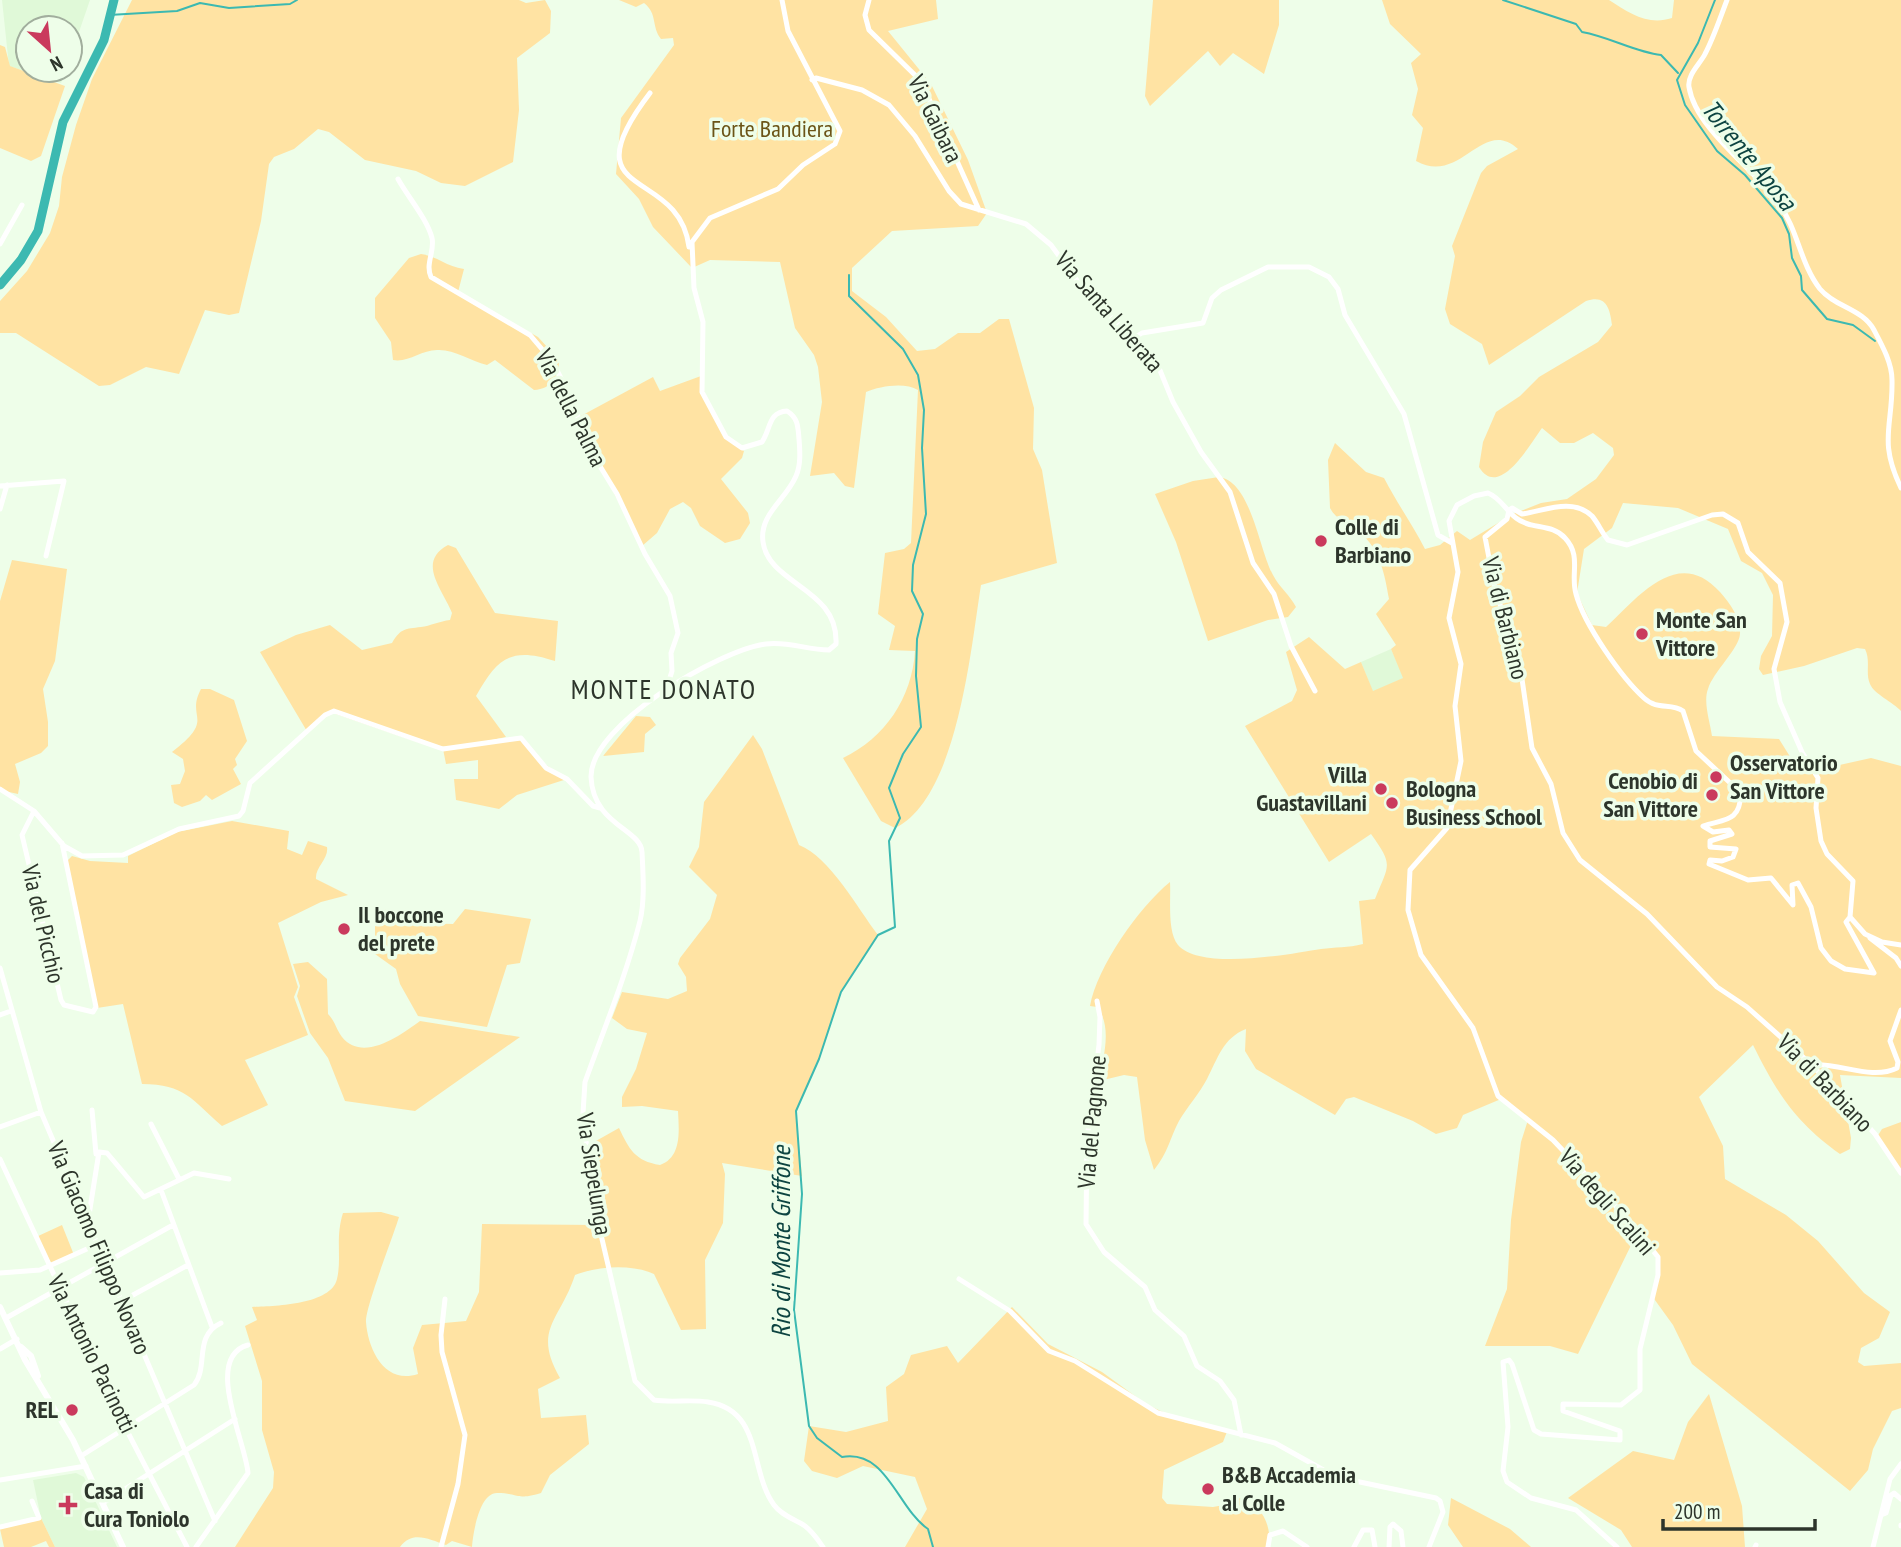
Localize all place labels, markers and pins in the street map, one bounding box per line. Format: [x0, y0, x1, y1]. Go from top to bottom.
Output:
place label: Colle di Barbiano [1335, 511, 1411, 570]
marker: Colle di Barbiano [1313, 533, 1329, 549]
place label: Monte San Vittore [1655, 604, 1747, 663]
marker: Monte San Vittore [1634, 626, 1650, 642]
place label: Osservatorio San Vittore [1730, 747, 1838, 806]
place label: Villa Guastavillani [1256, 759, 1367, 818]
place label: Cenobio di San Vittore [1603, 765, 1698, 824]
marker: Osservatorio San Vittore [1708, 769, 1724, 785]
place label: Bologna Business School [1406, 773, 1542, 832]
marker: Villa Guastavillani [1373, 781, 1389, 797]
marker: Cenobio di San Vittore [1704, 787, 1720, 803]
marker: Bologna Business School [1384, 795, 1400, 811]
place label: Il boccone del prete [358, 899, 444, 958]
marker: Il boccone del prete [336, 921, 352, 937]
place label: REL [25, 1394, 59, 1425]
marker: REL [64, 1402, 80, 1418]
place label: B&B Accademia al Colle [1222, 1459, 1356, 1518]
place label: Casa di Cura Toniolo [84, 1475, 190, 1534]
marker: B&B Accademia al Colle [1200, 1481, 1216, 1497]
marker: Casa di Cura Toniolo [58, 1495, 78, 1515]

